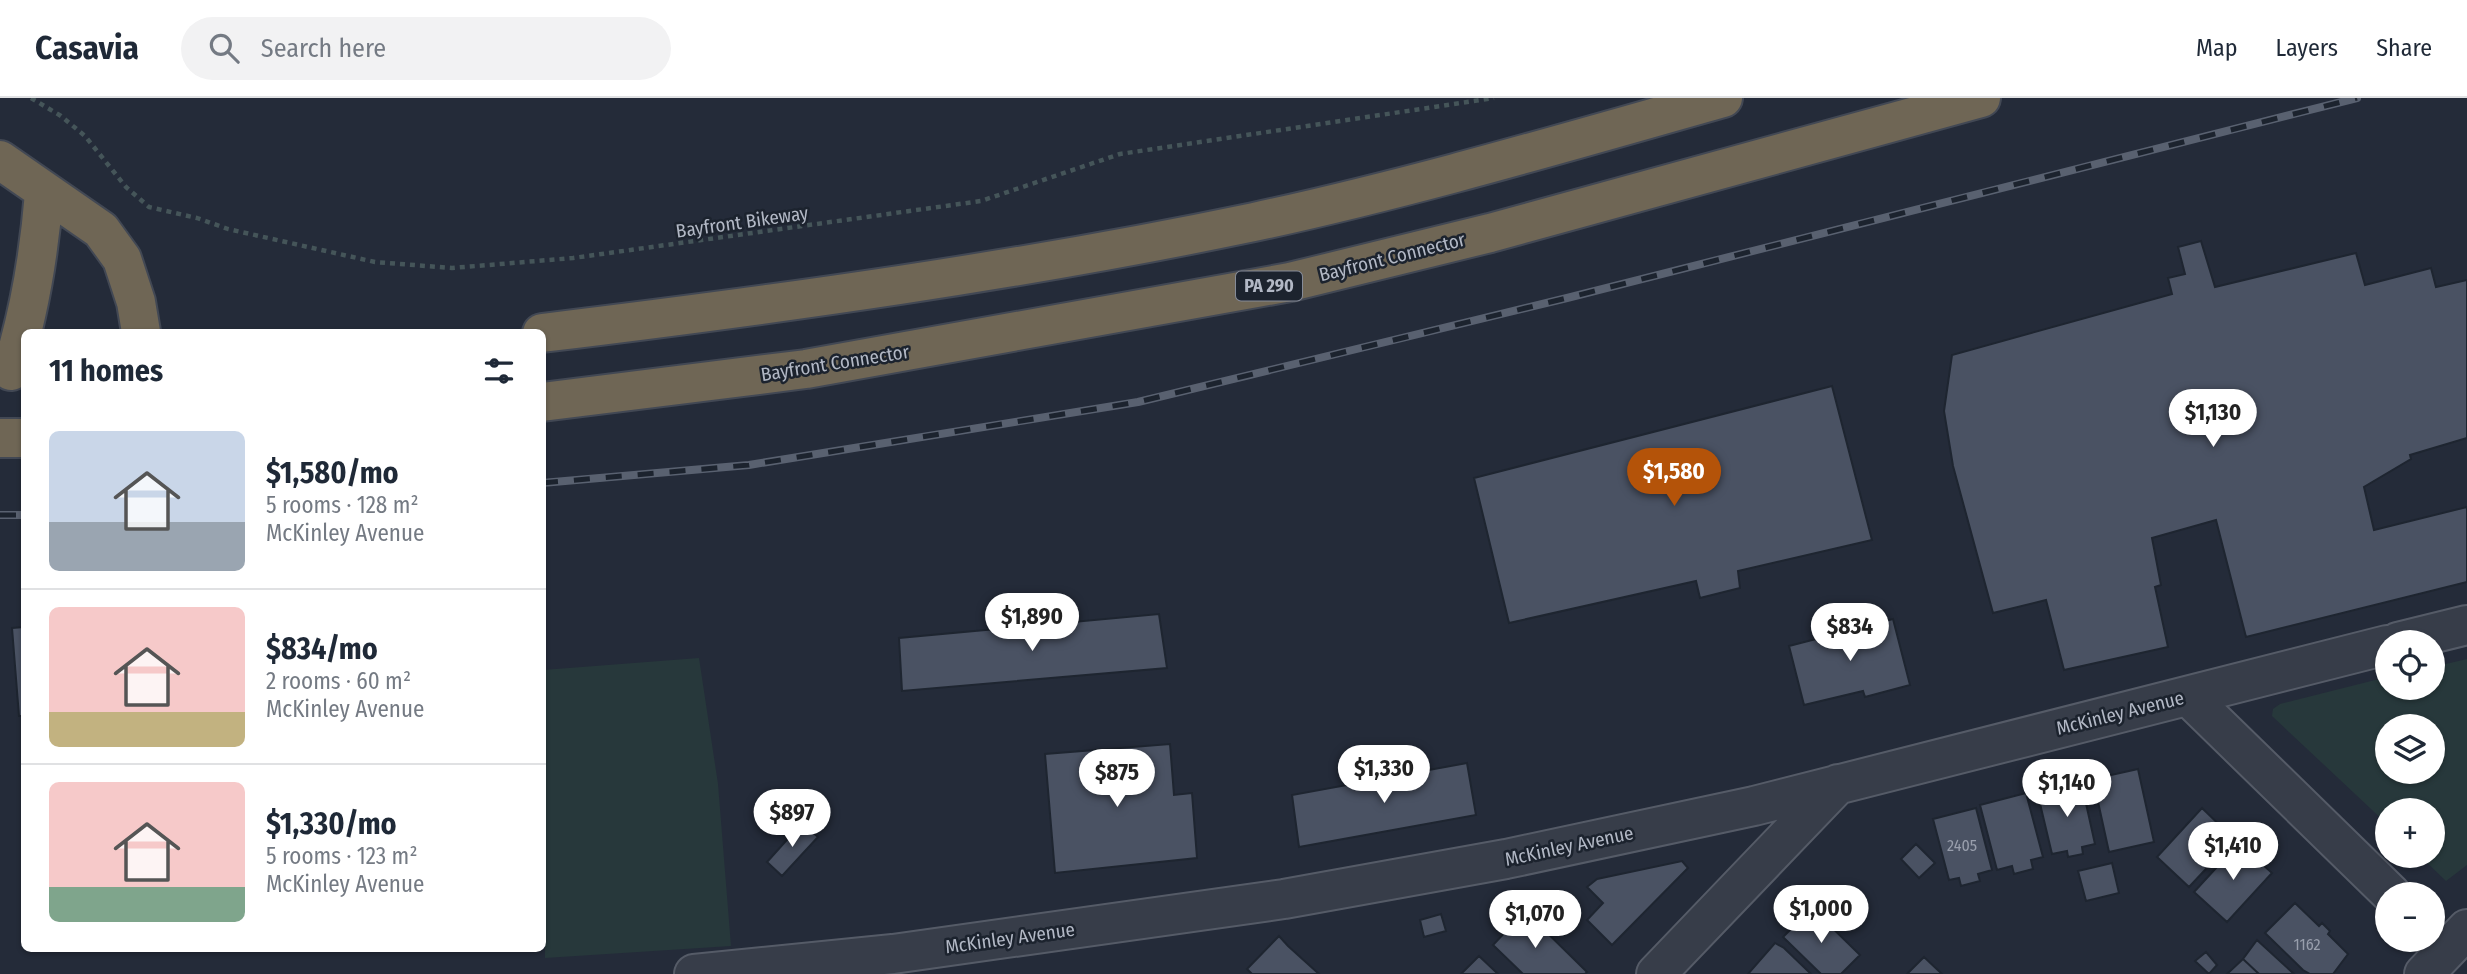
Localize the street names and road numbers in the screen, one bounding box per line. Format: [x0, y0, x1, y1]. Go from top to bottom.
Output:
street label: Bayfront Bikeway [674, 201, 810, 243]
street label: Bayfront Connector [1317, 228, 1468, 286]
road number: PA 290 [1236, 272, 1302, 300]
street label: Bayfront Connector [759, 340, 911, 386]
street label: McKinley Avenue [2054, 686, 2186, 740]
street label: McKinley Avenue [1503, 821, 1635, 871]
street label: McKinley Avenue [944, 918, 1076, 958]

